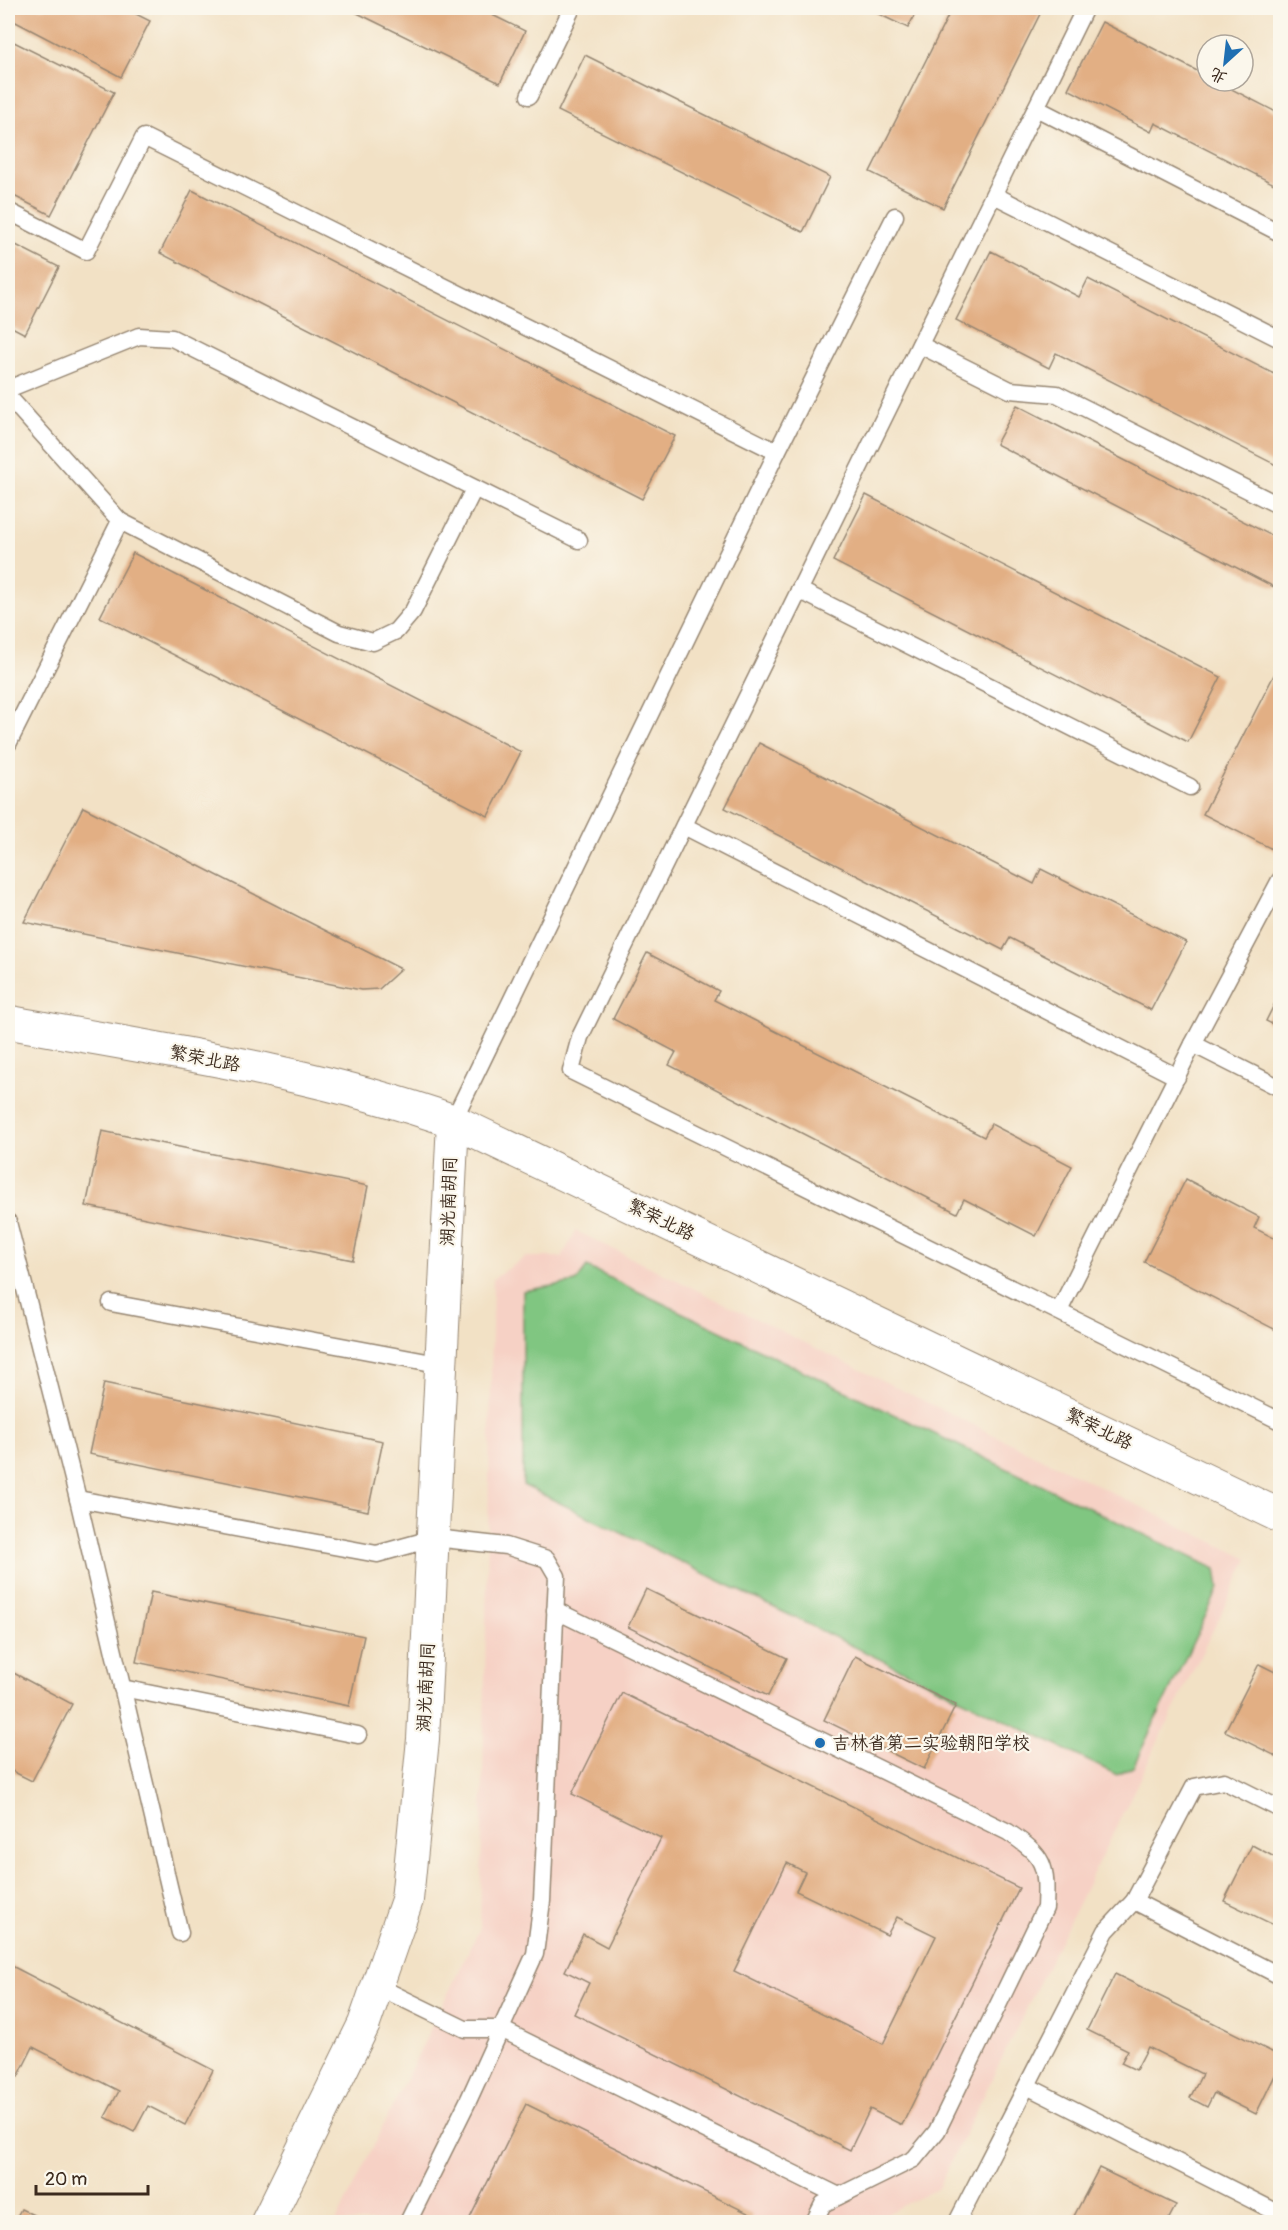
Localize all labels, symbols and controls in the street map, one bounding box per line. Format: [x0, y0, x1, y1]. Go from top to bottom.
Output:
north arrow [1195, 33, 1255, 93]
text: 北 [1207, 63, 1230, 88]
street label: 繁荣北路 [167, 1041, 243, 1077]
street label: 湖光南胡同 [436, 1156, 462, 1246]
street label: 繁荣北路 [624, 1194, 698, 1246]
street label: 繁荣北路 [1062, 1403, 1136, 1455]
street label: 湖光南胡同 [412, 1641, 440, 1733]
place label: 吉林省第二实验朝阳学校 [832, 1732, 1030, 1755]
marker: 吉林省第二实验朝阳学校 [813, 1736, 827, 1750]
scale bar [36, 2158, 148, 2196]
text: 20 m [45, 2168, 87, 2191]

